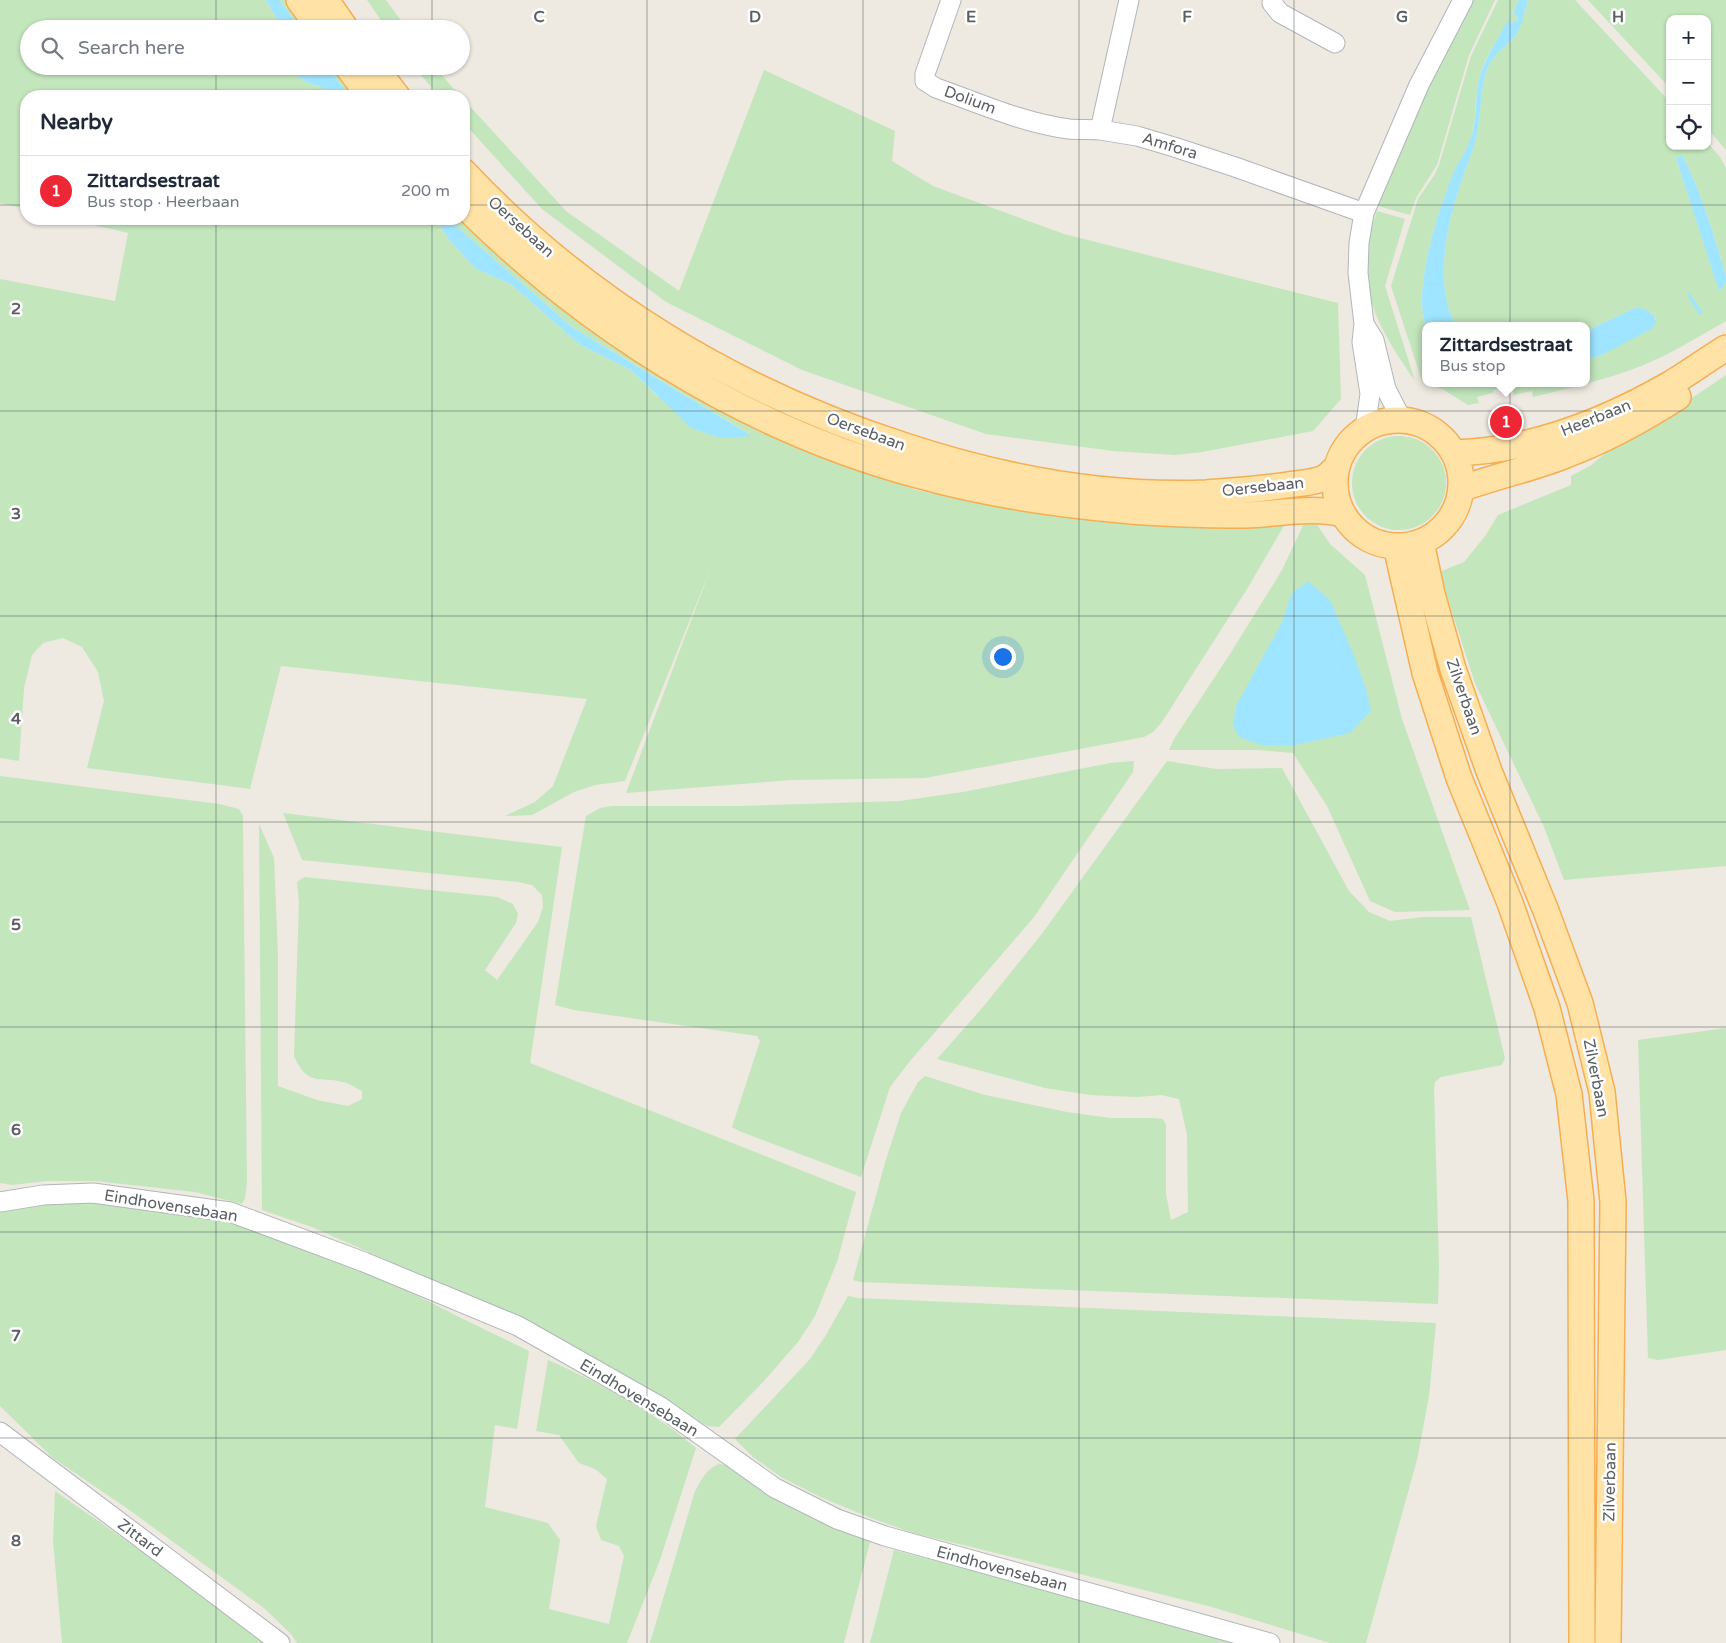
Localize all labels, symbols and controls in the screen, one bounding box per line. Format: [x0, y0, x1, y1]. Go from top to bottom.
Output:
text: C [533, 7, 545, 27]
text: D [749, 7, 761, 27]
text: E [966, 7, 976, 27]
text: F [1182, 7, 1192, 27]
text: G [1396, 7, 1408, 27]
text: H [1612, 7, 1624, 27]
map controls [1666, 15, 1711, 150]
button: + [1666, 15, 1711, 60]
search box [20, 20, 470, 75]
icon: search [38, 34, 66, 62]
text: Search here [78, 37, 185, 59]
button: − [1666, 60, 1711, 105]
street label: Dolium [941, 81, 999, 119]
button: locate [1666, 105, 1711, 150]
text: Nearby [40, 110, 113, 135]
street label: Amfora [1140, 128, 1200, 164]
text: Zittardsestraat [87, 170, 220, 192]
text: 1 [51, 181, 61, 201]
text: 200 m [401, 181, 450, 201]
text: Bus stop · Heerbaan [87, 192, 239, 212]
street label: Oersebaan [484, 192, 558, 262]
text: 2 [11, 299, 21, 319]
popup [1422, 322, 1590, 387]
text: Zittardsestraat [1440, 334, 1572, 356]
text: Bus stop [1440, 356, 1506, 376]
street label: Heerbaan [1558, 395, 1634, 441]
pin: 1 [1490, 403, 1522, 441]
street label: Oersebaan [824, 409, 908, 455]
street label: Oersebaan [1221, 473, 1305, 501]
text: 3 [11, 504, 21, 524]
your location [990, 644, 1016, 670]
street label: Zilverbaan [1442, 656, 1486, 738]
text: 4 [11, 709, 21, 729]
text: 5 [11, 915, 21, 935]
street label: Zilverbaan [1579, 1037, 1613, 1119]
text: 6 [11, 1120, 21, 1140]
street label: Eindhovensebaan [103, 1186, 239, 1226]
text: 7 [11, 1326, 21, 1346]
street label: Eindhovensebaan [576, 1355, 702, 1441]
street label: Zilverbaan [1599, 1442, 1621, 1522]
street label: Zittard [113, 1515, 167, 1561]
text: 8 [11, 1531, 21, 1551]
street label: Eindhovensebaan [934, 1542, 1070, 1596]

